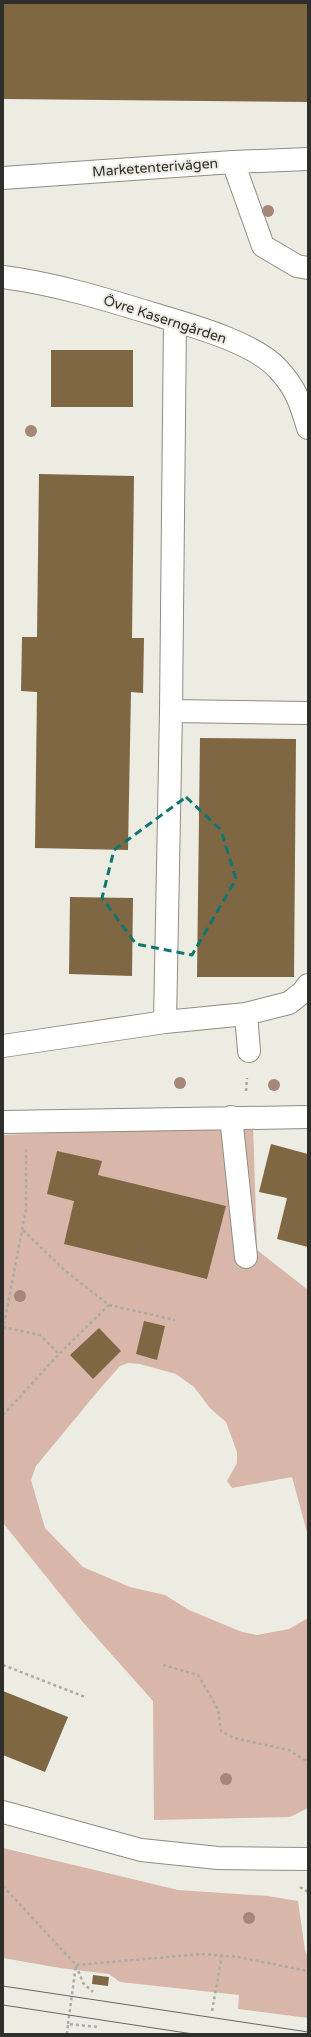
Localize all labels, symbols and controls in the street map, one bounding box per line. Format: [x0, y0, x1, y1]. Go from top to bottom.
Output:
street label: Marketenterivägen [91, 155, 219, 180]
street label: Övre Kaserngården [101, 292, 229, 347]

